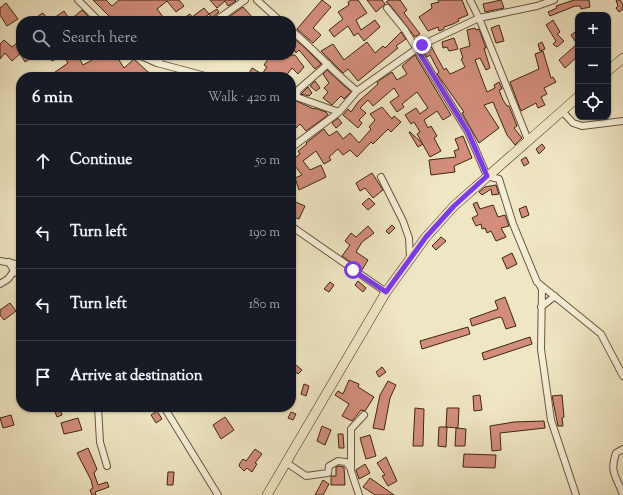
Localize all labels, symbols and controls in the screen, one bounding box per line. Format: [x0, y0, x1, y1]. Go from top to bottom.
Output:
map controls [575, 12, 611, 120]
button: + [575, 12, 611, 48]
search box [16, 16, 296, 60]
icon: search [30, 27, 52, 49]
text: Search here [62, 28, 137, 49]
route end [413, 36, 431, 54]
button: − [575, 48, 611, 84]
button: locate [575, 84, 611, 120]
text: 6 min [32, 86, 73, 110]
text: Walk · 420 m [208, 89, 280, 107]
icon: ahead [32, 150, 54, 172]
text: Continue [70, 150, 132, 171]
text: 50 m [255, 152, 280, 170]
icon: left [32, 222, 54, 244]
text: Turn left [70, 222, 127, 243]
text: 190 m [249, 224, 280, 242]
route start [344, 261, 362, 279]
icon: left [32, 294, 54, 316]
text: Turn left [70, 294, 127, 315]
text: 180 m [249, 296, 280, 314]
icon: arrive [32, 366, 54, 388]
text: Arrive at destination [70, 366, 203, 387]

